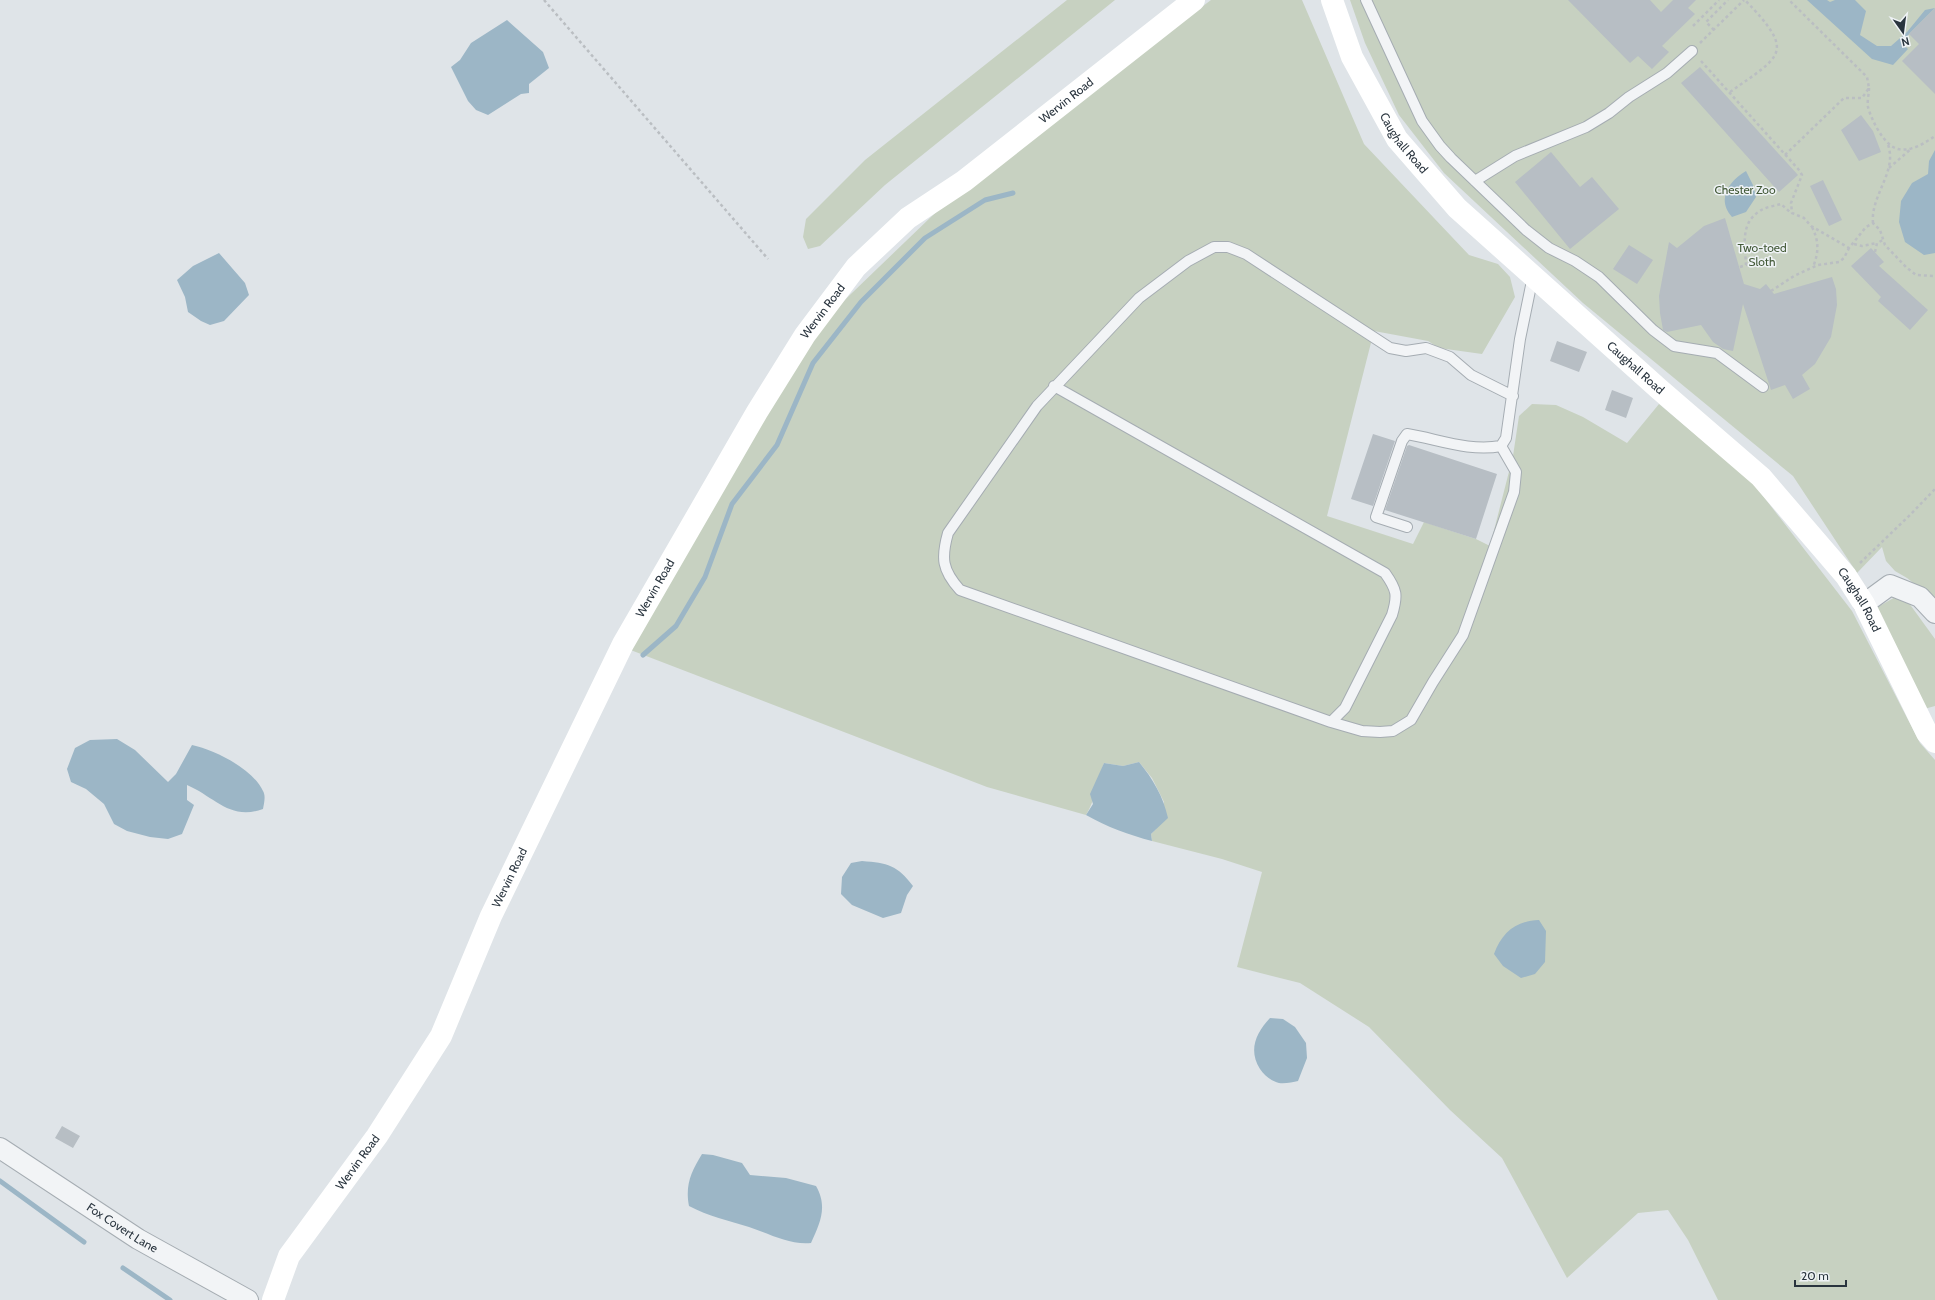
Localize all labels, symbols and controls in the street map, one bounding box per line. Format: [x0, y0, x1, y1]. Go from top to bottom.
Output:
north arrow [1883, 12, 1923, 52]
text: N [1900, 34, 1911, 49]
street label: Wervin Road [1036, 74, 1096, 126]
street label: Caughall Road [1377, 110, 1431, 176]
park label: Chester Zoo [1714, 182, 1776, 197]
park label: Two-toed Sloth [1737, 240, 1787, 269]
street label: Wervin Road [797, 281, 848, 341]
street label: Caughall Road [1604, 338, 1668, 397]
street label: Wervin Road [632, 556, 677, 620]
street label: Caughall Road [1835, 564, 1884, 634]
street label: Wervin Road [488, 845, 530, 910]
street label: Wervin Road [332, 1131, 383, 1193]
street label: Fox Covert Lane [84, 1199, 161, 1256]
scale bar [1795, 1262, 1846, 1288]
text: 20 m [1801, 1268, 1829, 1283]

